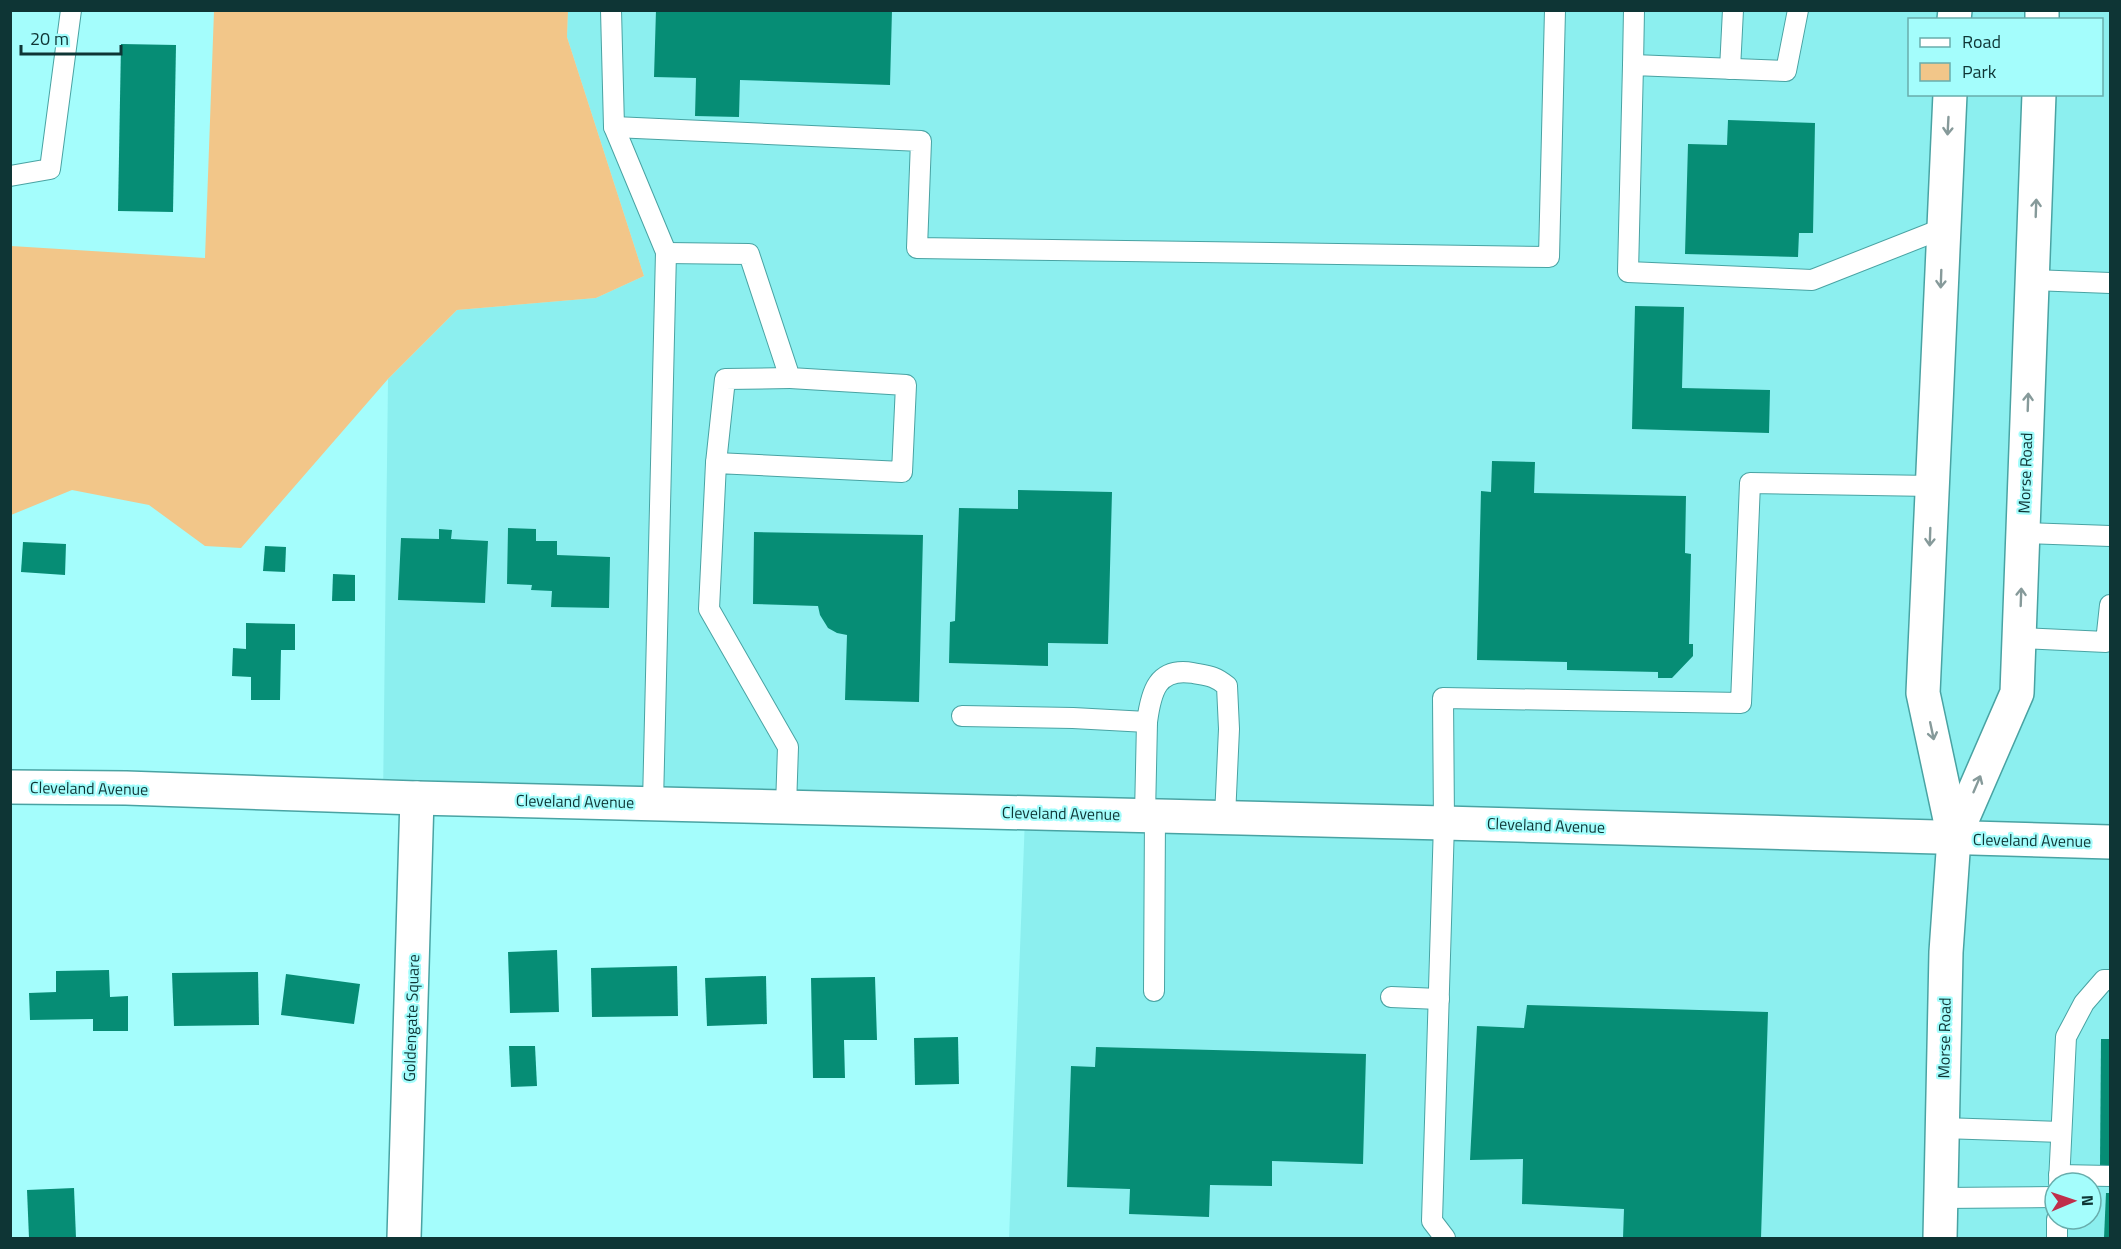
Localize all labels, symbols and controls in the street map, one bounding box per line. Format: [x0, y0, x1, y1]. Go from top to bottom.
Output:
scale bar [21, 18, 122, 56]
legend [1908, 18, 2103, 96]
text: 20 m [30, 25, 69, 52]
text: Road [1962, 28, 2001, 55]
text: Park [1962, 58, 1997, 85]
one-way arrow [1943, 116, 1954, 136]
one-way arrow [2030, 198, 2042, 218]
one-way arrow [1936, 269, 1947, 289]
one-way arrow [2022, 393, 2034, 413]
street label: Morse Road [2012, 432, 2038, 514]
one-way arrow [1925, 527, 1936, 547]
one-way arrow [2015, 588, 2026, 608]
one-way arrow [1926, 721, 1938, 740]
street label: Cleveland Avenue [30, 775, 148, 801]
one-way arrow [1972, 775, 1983, 794]
street label: Cleveland Avenue [516, 788, 634, 814]
street label: Cleveland Avenue [1002, 800, 1120, 826]
street label: Cleveland Avenue [1486, 811, 1606, 839]
street label: Cleveland Avenue [1973, 827, 2091, 853]
street label: Goldengate Square [397, 954, 425, 1082]
street label: Morse Road [1931, 997, 1957, 1079]
north arrow [2043, 1171, 2103, 1231]
text: N [2076, 1195, 2100, 1206]

